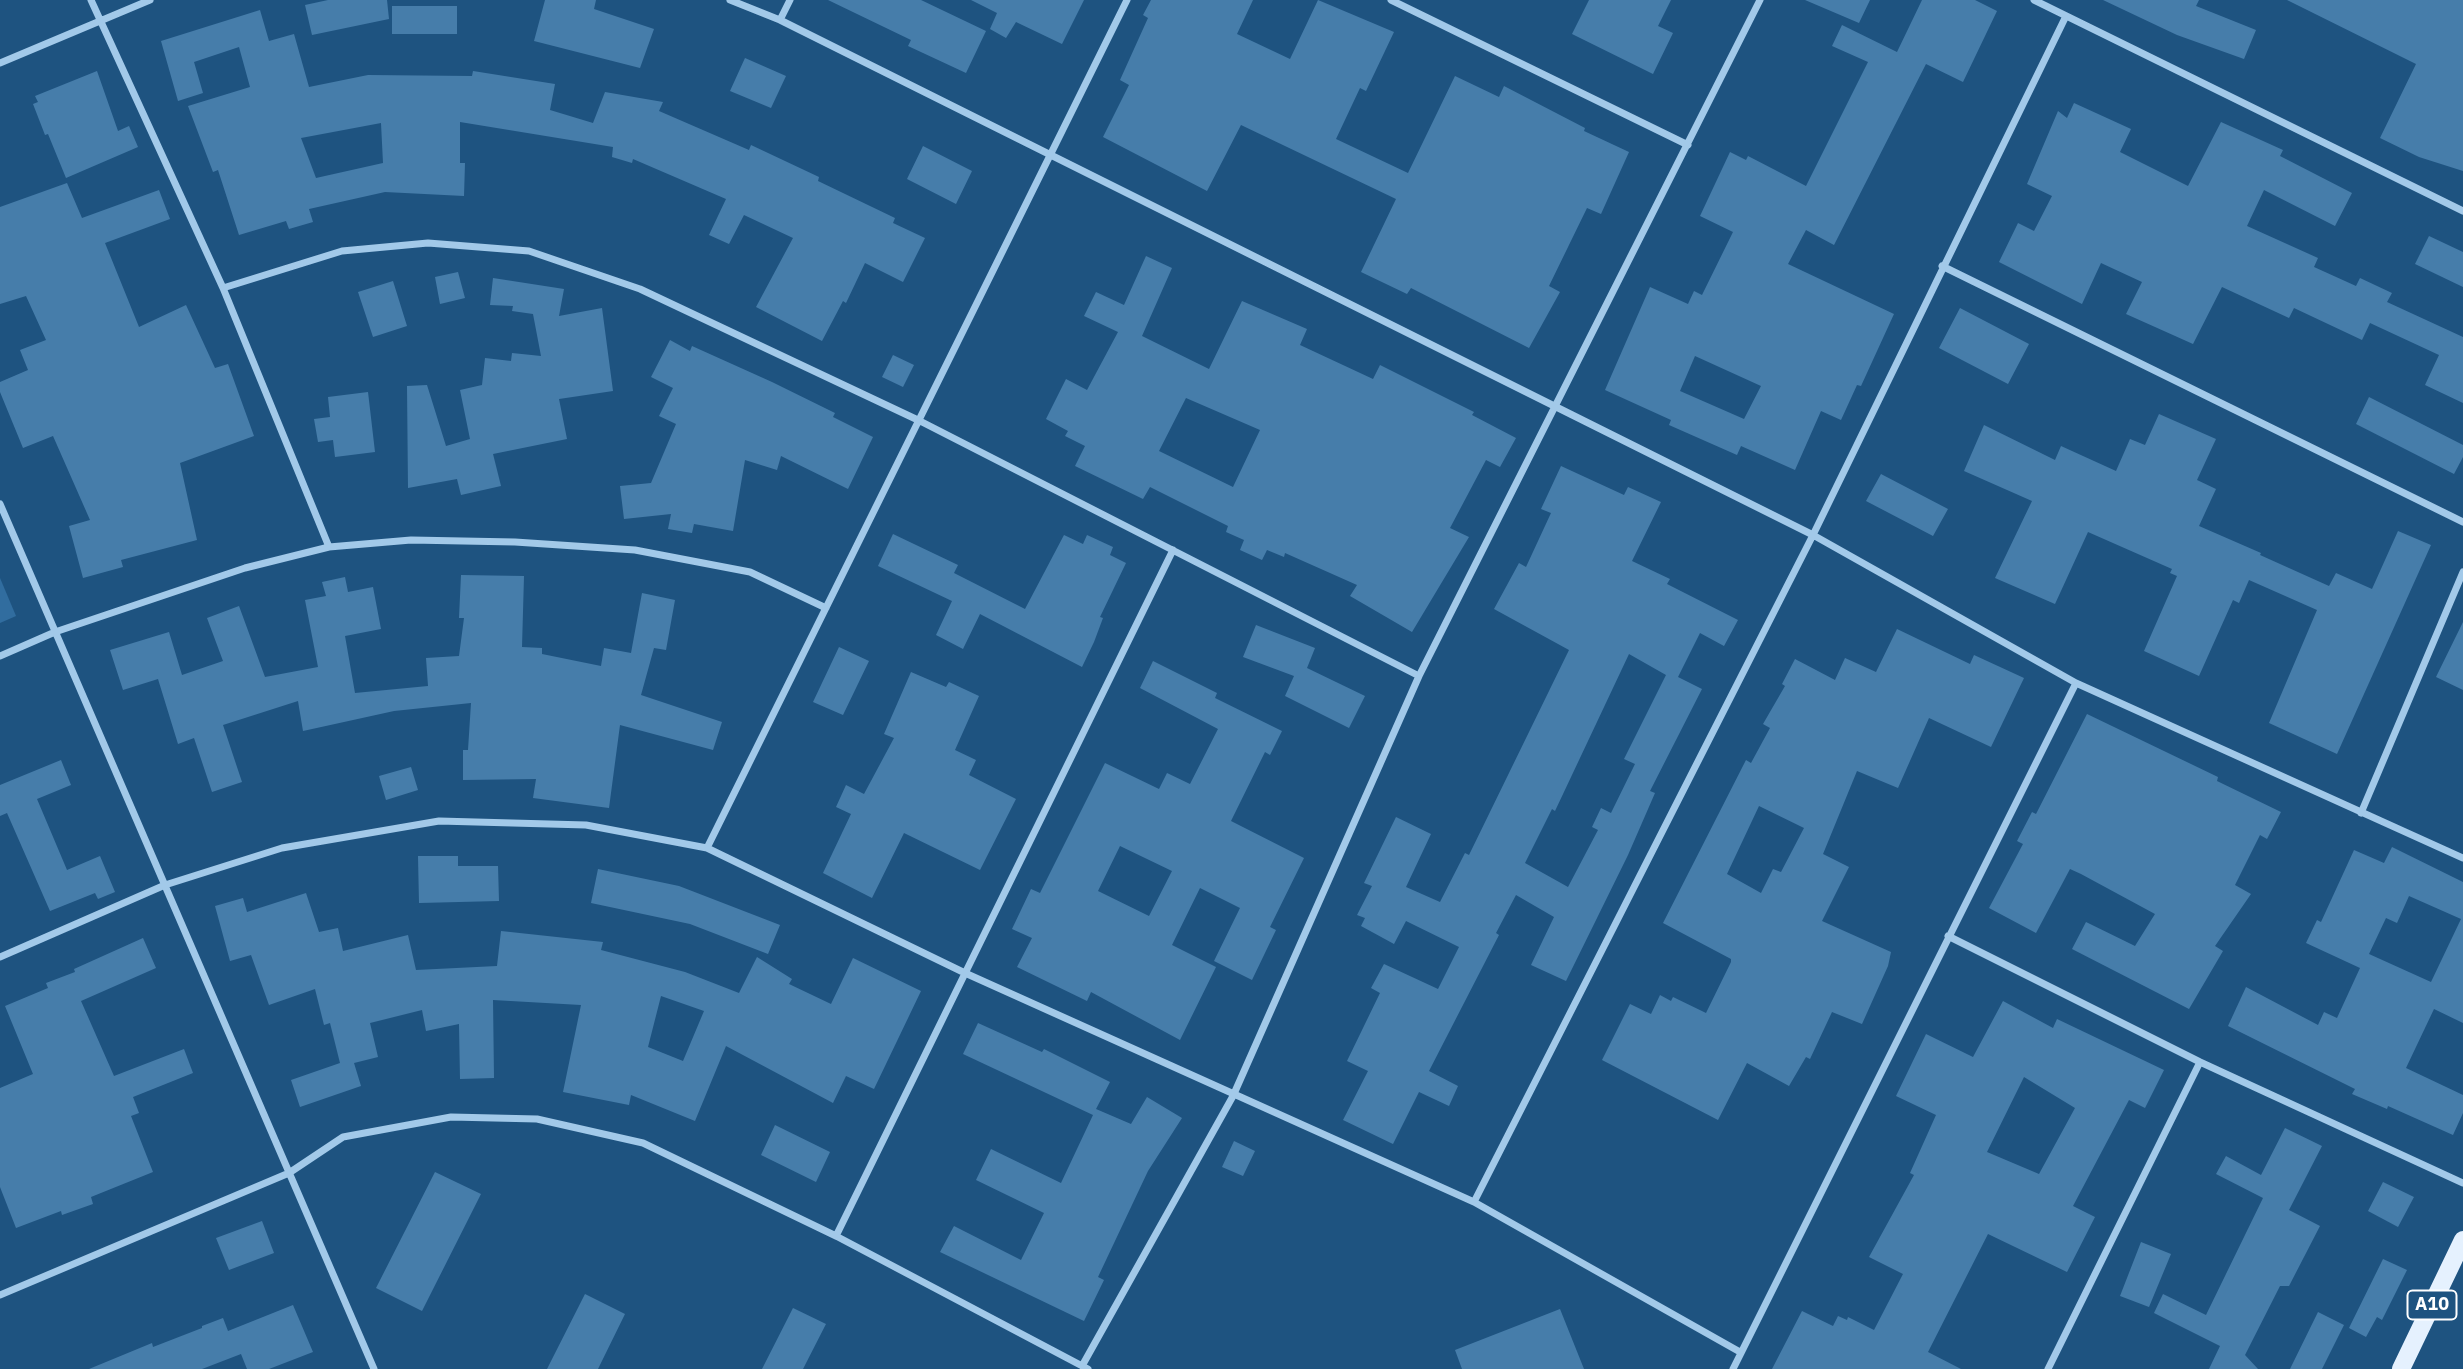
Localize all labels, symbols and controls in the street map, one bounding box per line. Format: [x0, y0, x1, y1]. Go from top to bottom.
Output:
road number: A10 [2408, 1290, 2456, 1320]

